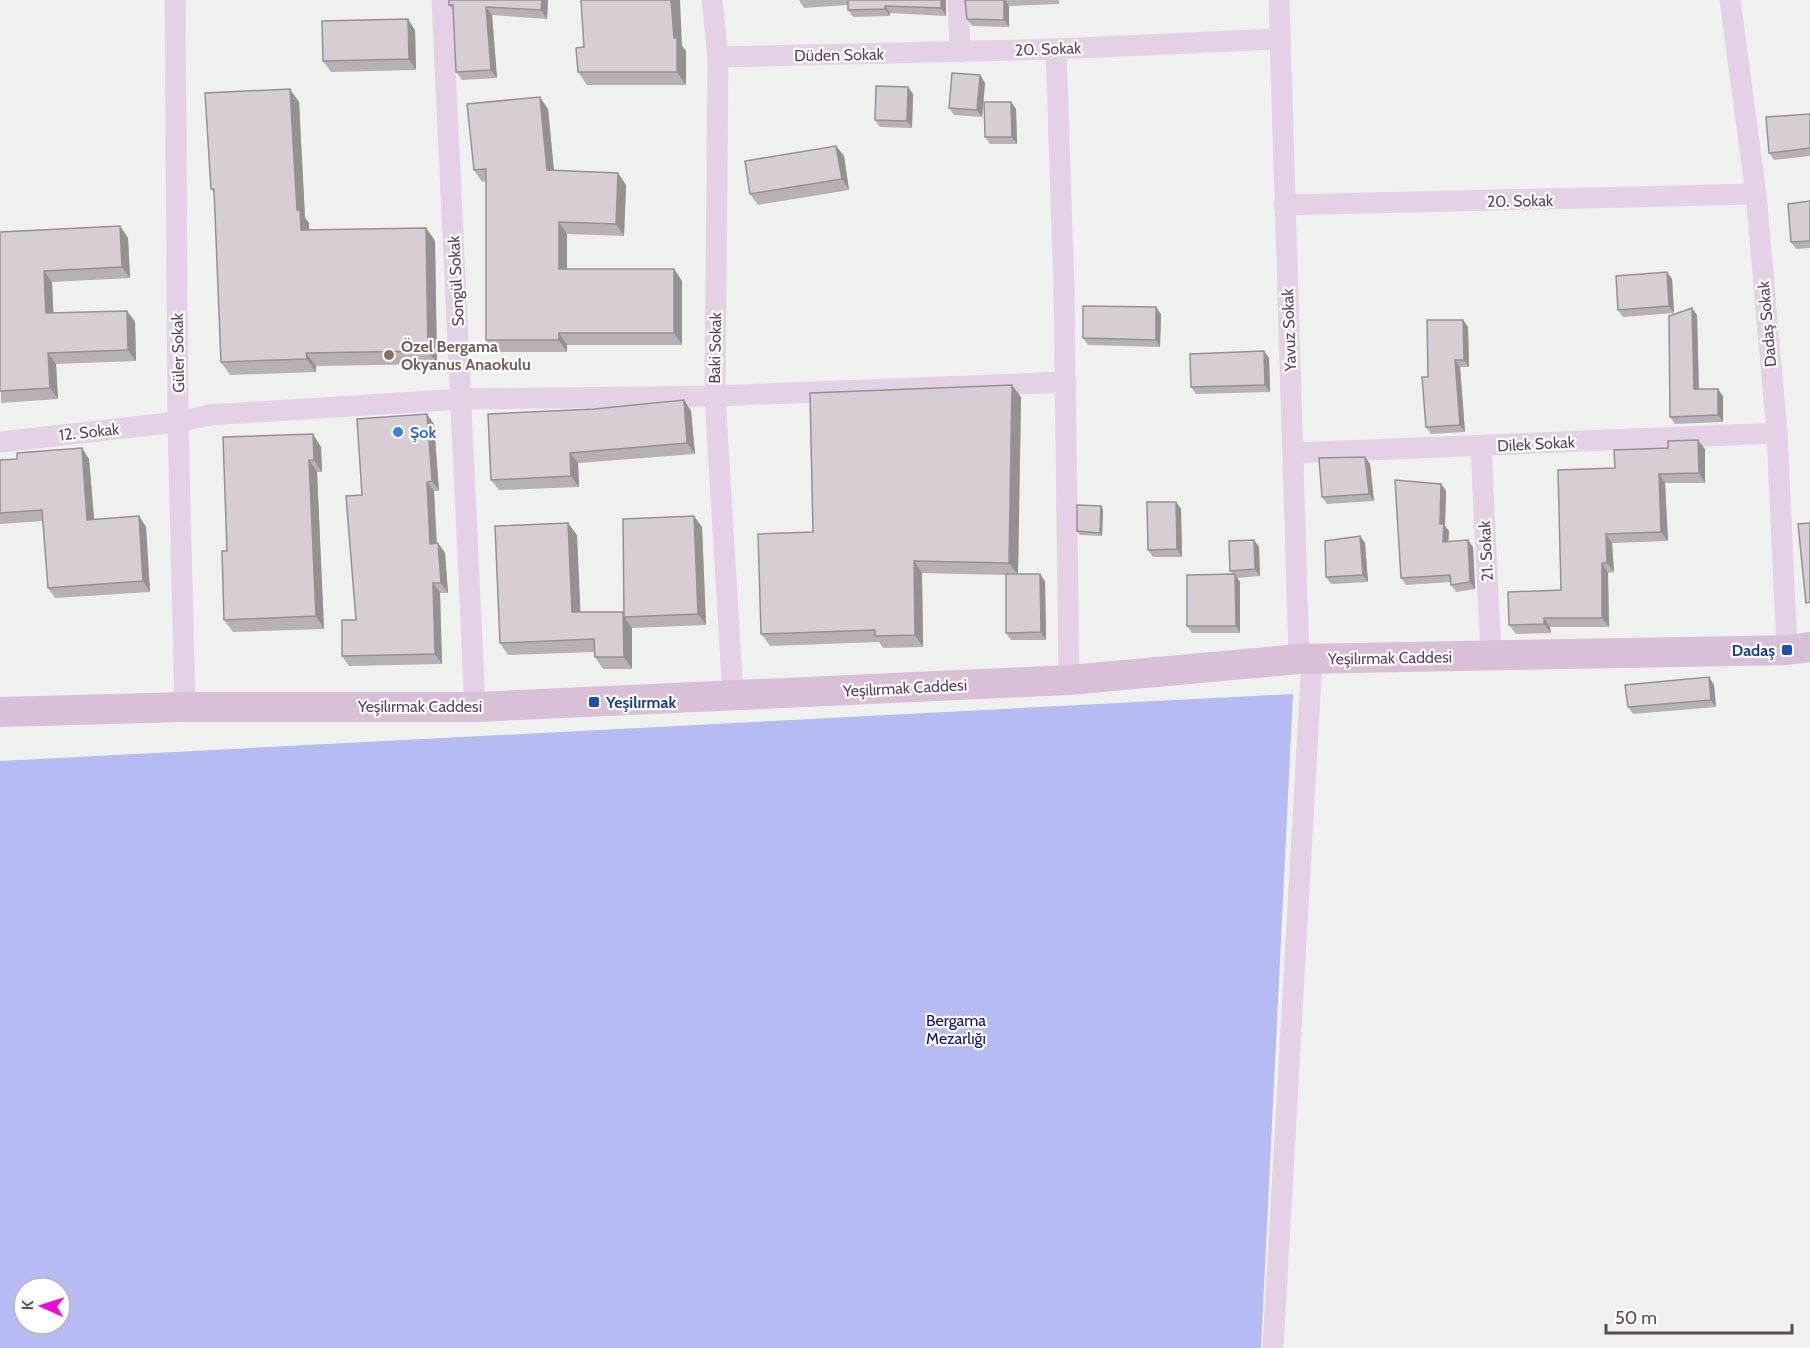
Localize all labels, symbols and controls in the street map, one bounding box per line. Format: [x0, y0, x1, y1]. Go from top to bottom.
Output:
street label: 20. Sokak [1015, 38, 1082, 60]
street label: Düden Sokak [794, 45, 885, 65]
street label: 20. Sokak [1487, 191, 1554, 211]
street label: Songül Sokak [444, 234, 468, 327]
street label: Dadaş Sokak [1754, 279, 1780, 368]
street label: Yavuz Sokak [1278, 287, 1300, 373]
street label: Baki Sokak [705, 311, 725, 384]
street label: Güler Sokak [168, 312, 188, 393]
place label: Özel Bergama Okyanus Anaokulu [401, 337, 531, 374]
marker: Özel Bergama Okyanus Anaokulu [382, 348, 396, 362]
street label: 12. Sokak [58, 419, 121, 445]
place label: Şok [410, 423, 436, 442]
marker: Şok [391, 425, 405, 439]
street label: Dilek Sokak [1497, 432, 1576, 456]
street label: 21. Sokak [1475, 519, 1497, 582]
place label: Dadaş [1732, 641, 1775, 660]
marker: Dadaş [1780, 643, 1794, 657]
street label: Yeşilırmak Caddesi [1327, 647, 1452, 669]
street label: Yeşilırmak Caddesi [842, 675, 967, 701]
place label: Yeşilırmak [605, 693, 676, 712]
marker: Yeşilırmak [587, 695, 601, 709]
street label: Yeşilırmak Caddesi [357, 697, 482, 716]
park label: Bergama Mezarlığı [926, 1011, 986, 1048]
north arrow [12, 1276, 72, 1336]
scale bar [1606, 1297, 1792, 1335]
text: K [18, 1300, 37, 1311]
text: 50 m [1615, 1307, 1657, 1329]

